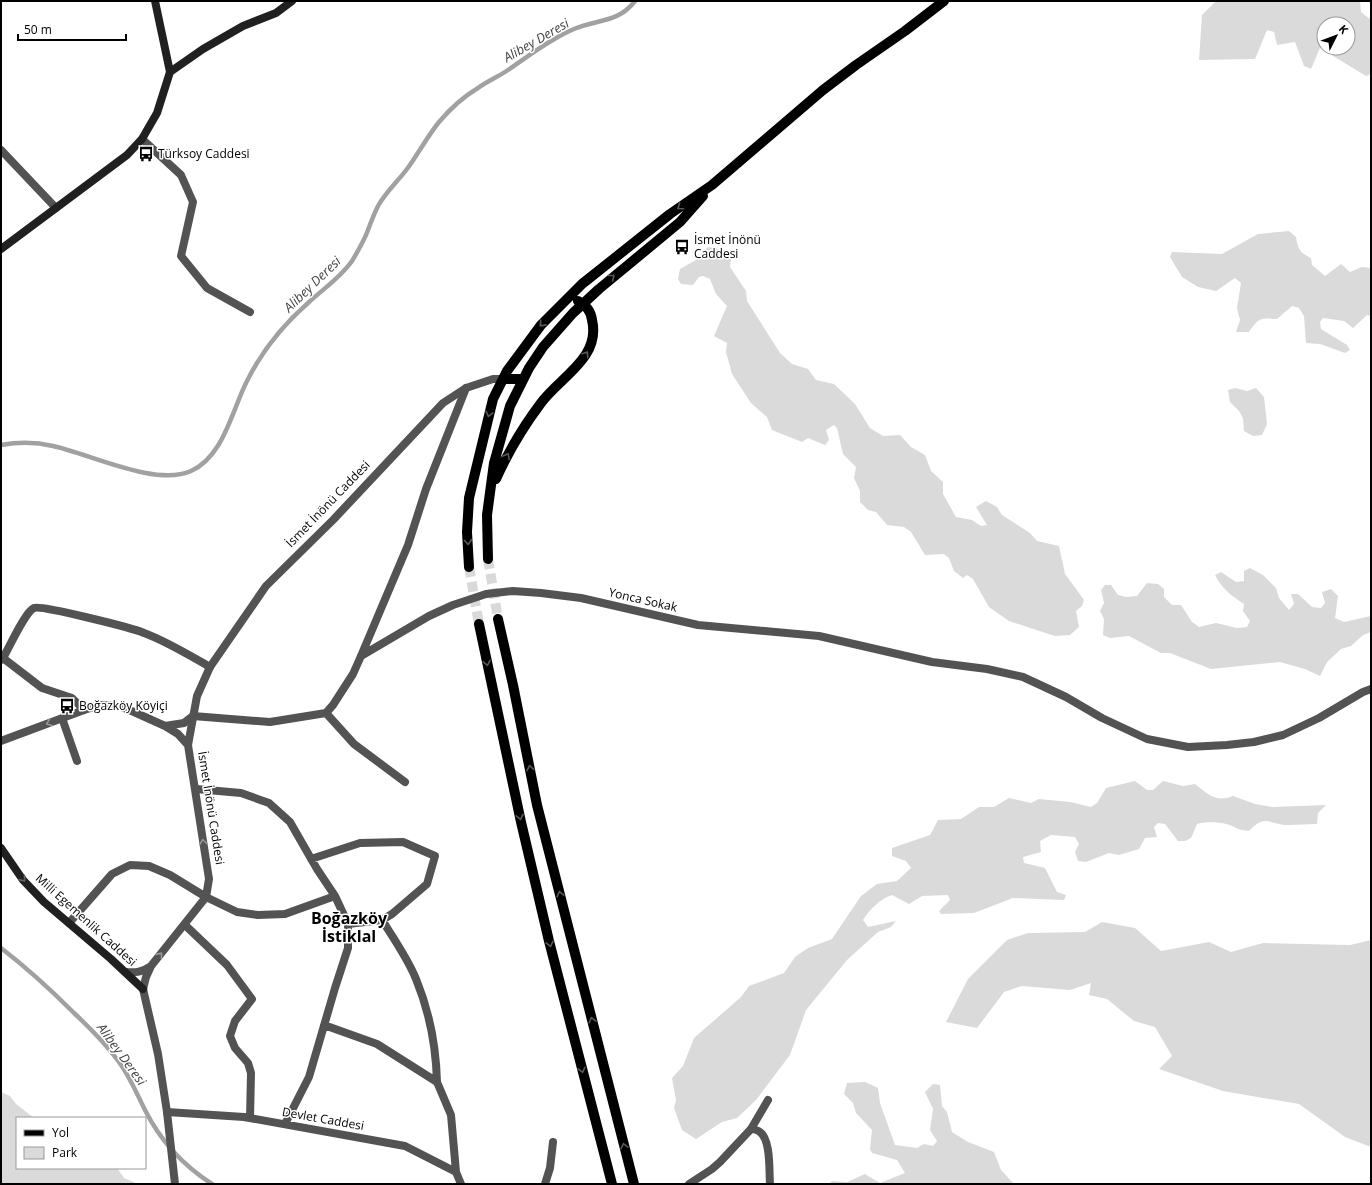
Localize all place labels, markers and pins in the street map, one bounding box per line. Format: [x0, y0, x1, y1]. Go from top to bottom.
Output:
bus stop icon: Türksoy Caddesi [137, 145, 155, 163]
place label: Türksoy Caddesi [158, 145, 250, 162]
place label: İsmet İnönü Caddesi [694, 231, 761, 262]
bus stop icon: İsmet İnönü Caddesi [673, 238, 691, 256]
bus stop icon: Boğazköy Köyiçi [58, 697, 76, 715]
place label: Boğazköy Köyiçi [79, 697, 168, 714]

